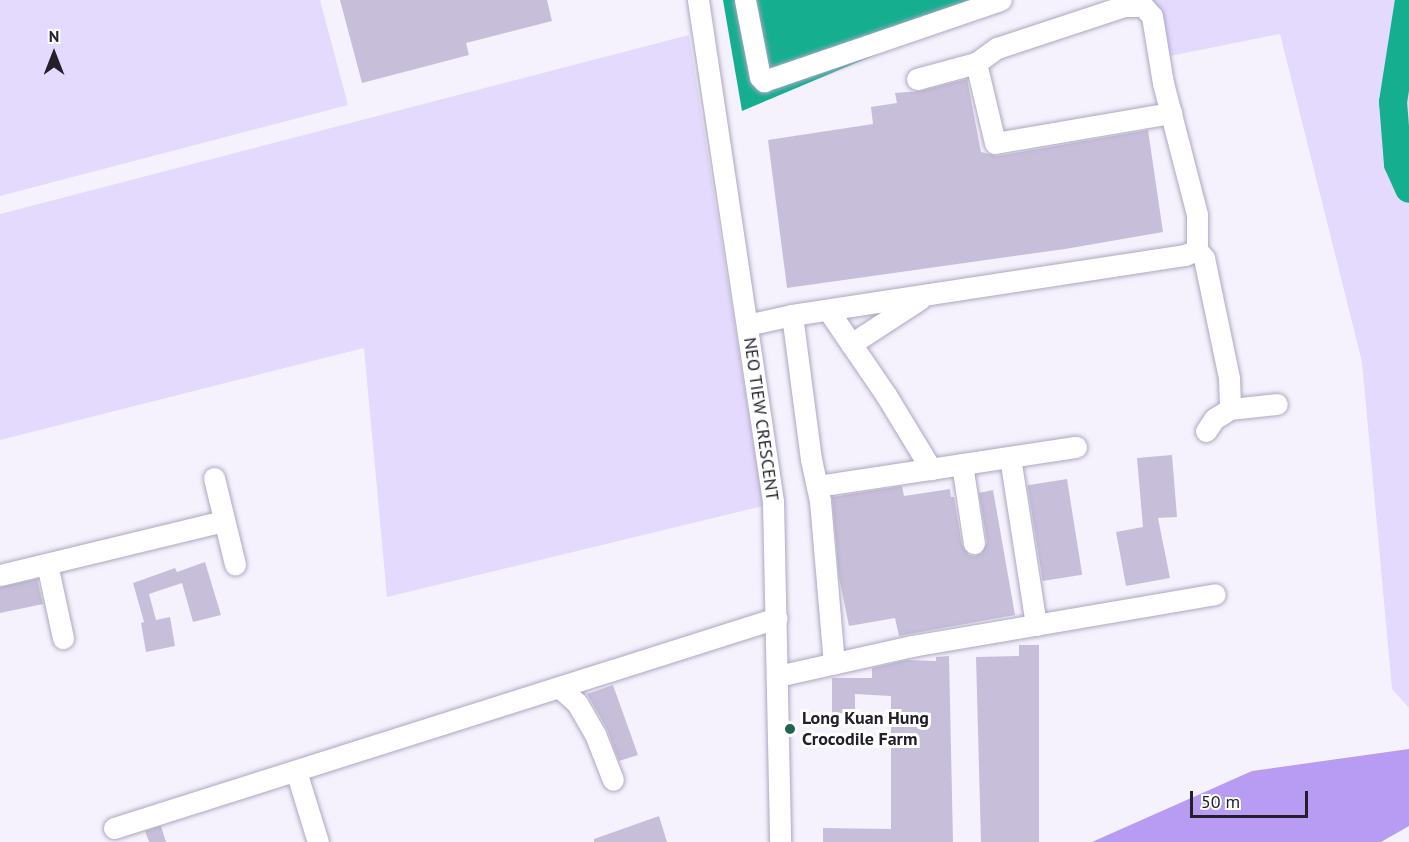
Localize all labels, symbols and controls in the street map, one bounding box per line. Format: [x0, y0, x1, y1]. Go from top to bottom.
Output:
north arrow [24, 24, 84, 84]
text: N [49, 26, 59, 46]
street label: NEO TIEW CRESCENT [739, 335, 783, 503]
place label: Long Kuan Hung Crocodile Farm [802, 708, 929, 750]
marker: Long Kuan Hung Crocodile Farm [783, 722, 797, 736]
scale bar [1193, 779, 1312, 817]
text: 50 m [1201, 790, 1240, 813]

